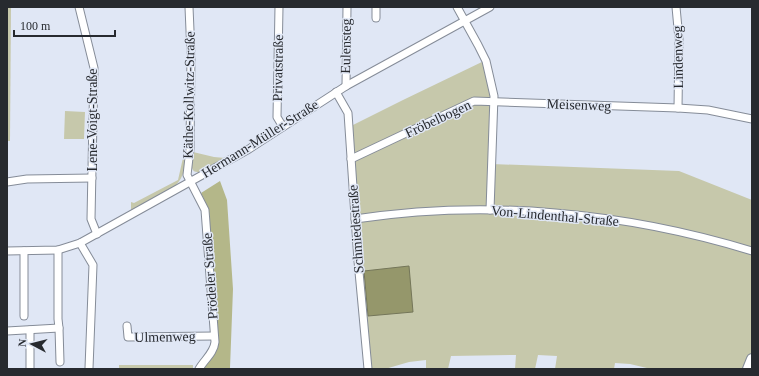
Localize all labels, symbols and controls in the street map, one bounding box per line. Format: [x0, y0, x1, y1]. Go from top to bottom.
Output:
scale bar [14, 12, 115, 38]
street label: Eulensteg [338, 18, 354, 74]
text: 100 m [20, 19, 51, 33]
street label: Lindenweg [670, 25, 686, 89]
street label: Käthe-Kollwitz-Straße [180, 31, 198, 159]
street label: Privatstraße [270, 34, 286, 102]
street label: Lene-Voigt-Straße [85, 68, 100, 172]
street label: Meisenweg [546, 96, 612, 114]
street label: Hermann-Müller-Straße [199, 97, 321, 181]
street label: Fröbelbogen [403, 97, 473, 141]
street label: Schmiedestraße [345, 184, 367, 274]
street label: Von-Lindenthal-Straße [491, 203, 619, 229]
street label: Prödeler Straße [199, 232, 221, 320]
north arrow [12, 324, 52, 364]
street label: Ulmenweg [134, 329, 196, 345]
text: N [16, 338, 29, 347]

